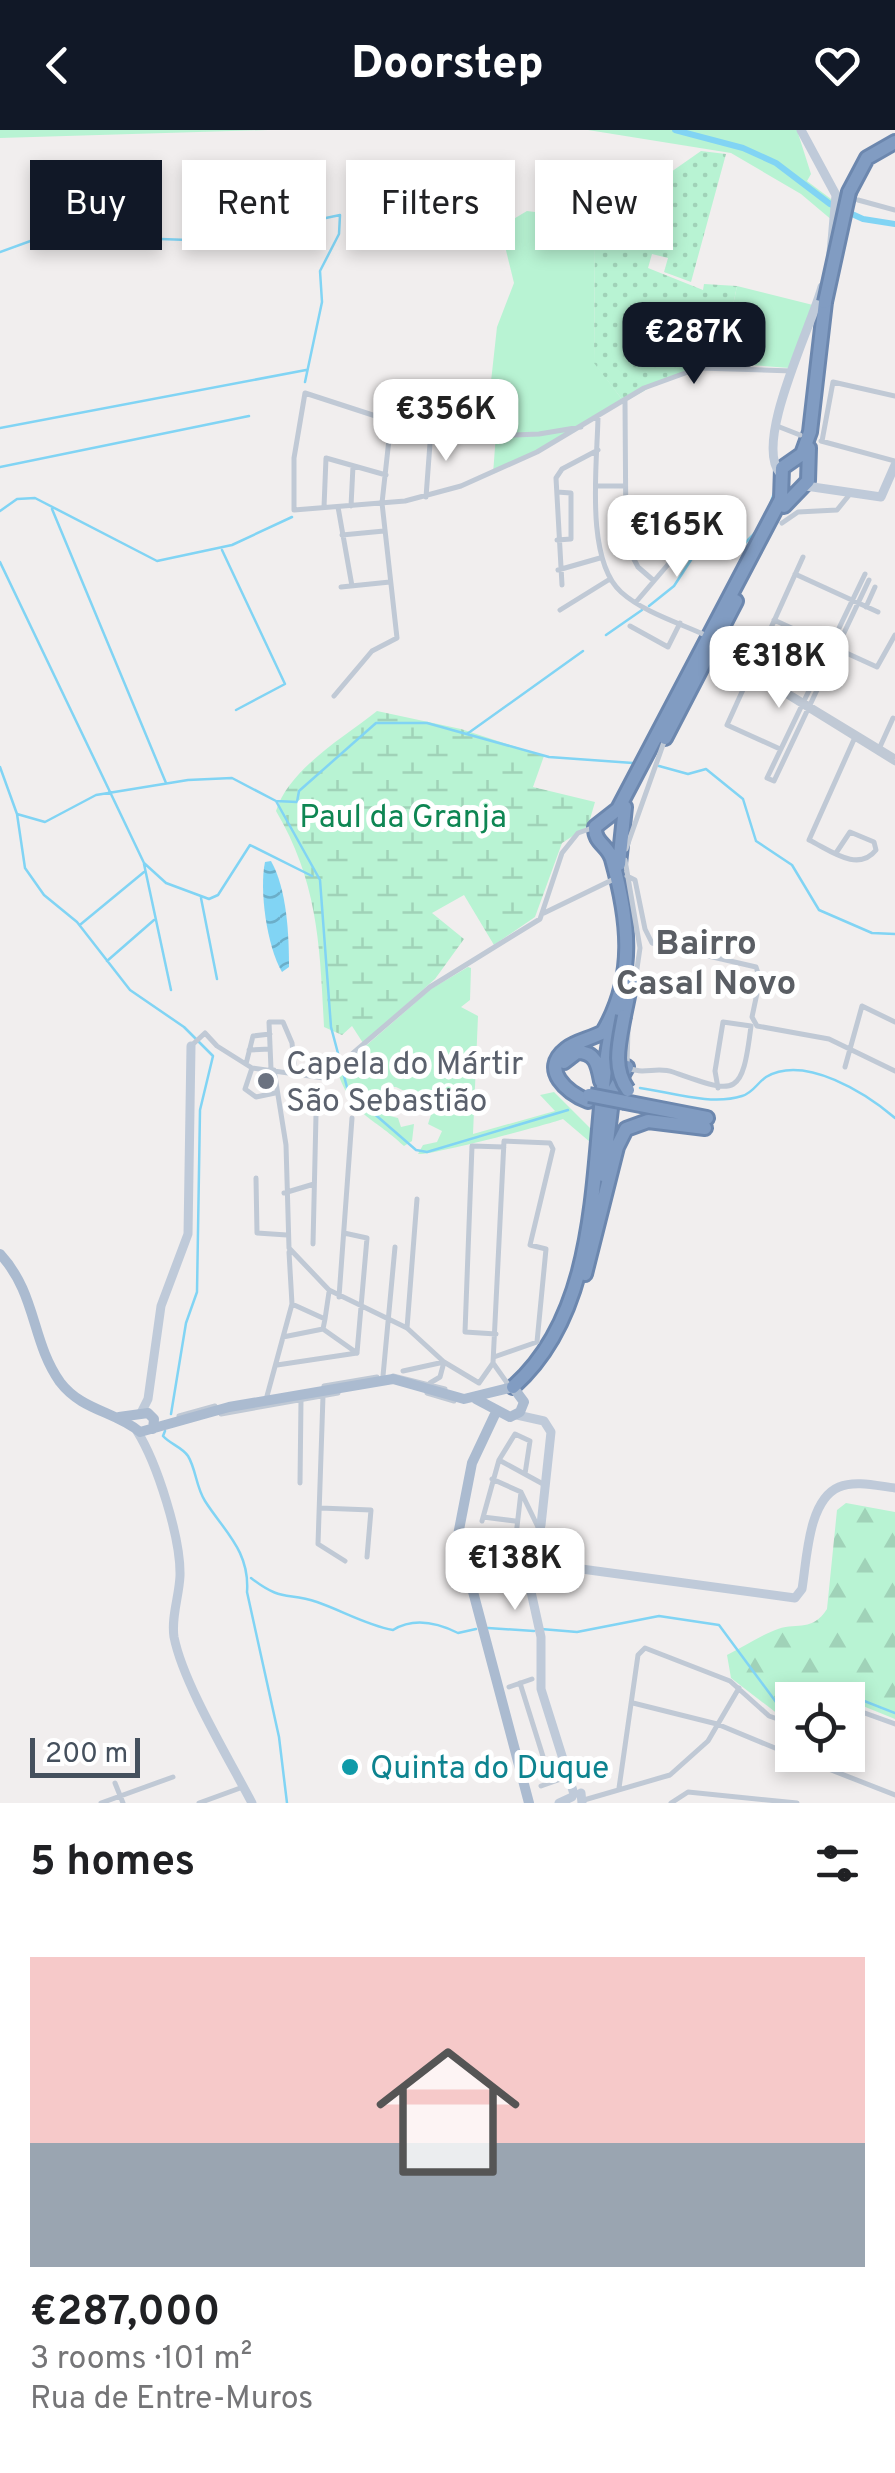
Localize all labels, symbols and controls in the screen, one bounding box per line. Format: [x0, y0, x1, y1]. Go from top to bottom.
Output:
text: Doorstep [351, 37, 544, 94]
icon: back [30, 38, 85, 93]
icon: heart [810, 38, 865, 93]
chip: Buy [30, 160, 162, 250]
chip: Rent [182, 160, 326, 250]
chip: Filters [346, 160, 515, 250]
chip: New [535, 160, 673, 250]
pin: €287K [624, 302, 764, 387]
text: €287K [644, 314, 744, 354]
pin: €356K [376, 379, 516, 464]
text: €356K [395, 391, 497, 431]
pin: €165K [607, 495, 747, 580]
text: €165K [630, 507, 725, 547]
pin: €318K [709, 626, 849, 711]
text: €318K [732, 638, 826, 678]
park label: Paul da Granja [299, 799, 507, 839]
district label: Bairro Casal Novo [616, 923, 796, 1007]
place label: Capela do Mártir São Sebastião [286, 1046, 523, 1123]
marker: Capela do Mártir São Sebastião [255, 1070, 277, 1092]
pin: €138K [445, 1528, 585, 1613]
text: €138K [468, 1540, 562, 1580]
map controls [775, 1682, 865, 1772]
button: locate [775, 1682, 865, 1772]
scale bar [30, 1733, 140, 1778]
text: 200 m [45, 1737, 128, 1773]
place label: Quinta do Duque [370, 1750, 609, 1790]
marker: Quinta do Duque [339, 1756, 361, 1778]
icon: filters [810, 1836, 865, 1891]
text: 5 homes [30, 1837, 195, 1890]
icon: home [358, 2022, 538, 2202]
text: €287,000 [30, 2287, 220, 2340]
text: 3 rooms · 101 m² [30, 2340, 252, 2380]
text: Rua de Entre-Muros [30, 2380, 313, 2420]

